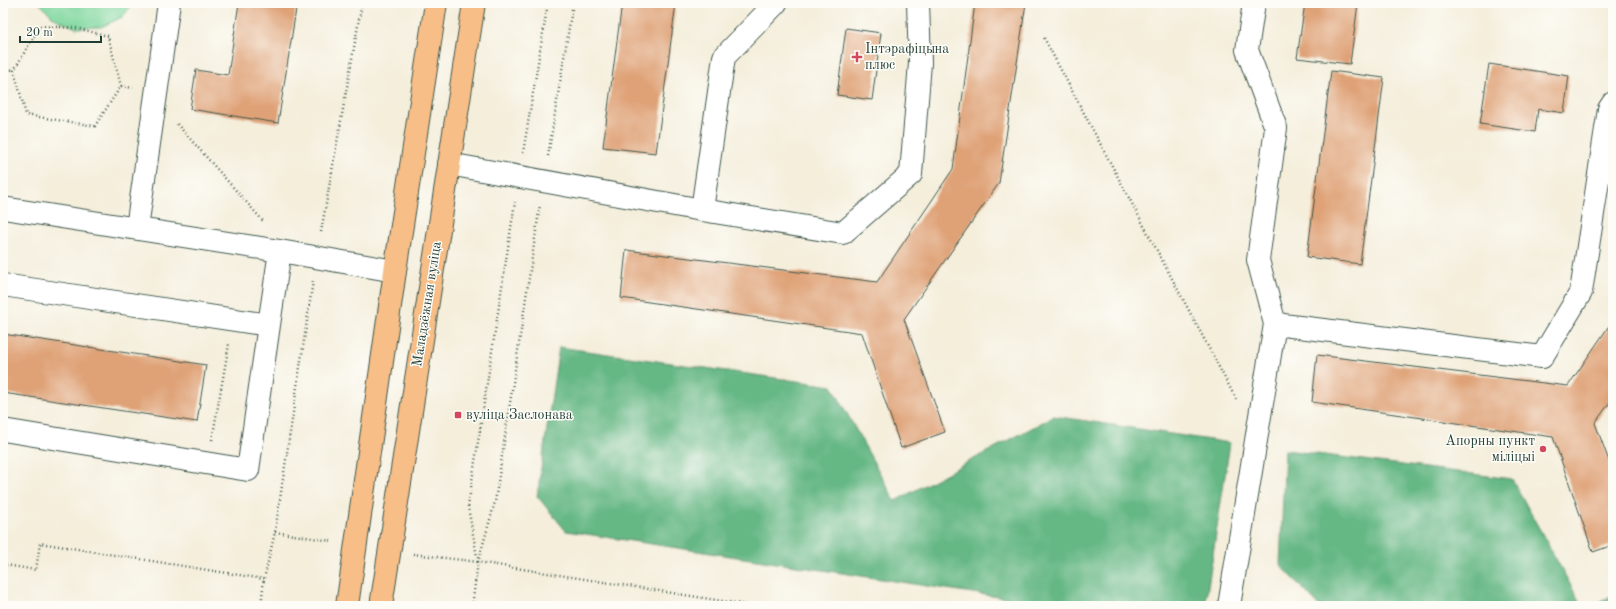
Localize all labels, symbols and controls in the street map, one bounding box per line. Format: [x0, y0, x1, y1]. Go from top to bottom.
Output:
scale bar [20, 18, 101, 44]
text: 20 m [26, 27, 53, 39]
place label: Інтэрафіцына плюс [865, 42, 949, 72]
marker: Інтэрафіцына плюс [852, 52, 862, 62]
street label: Маладзёжная вуліца [410, 240, 444, 368]
place label: вуліца Заслонава [466, 408, 573, 422]
marker: вуліца Заслонава [453, 410, 463, 420]
place label: Апорны пункт міліцыі [1445, 434, 1535, 464]
marker: Апорны пункт міліцыі [1538, 444, 1548, 454]

